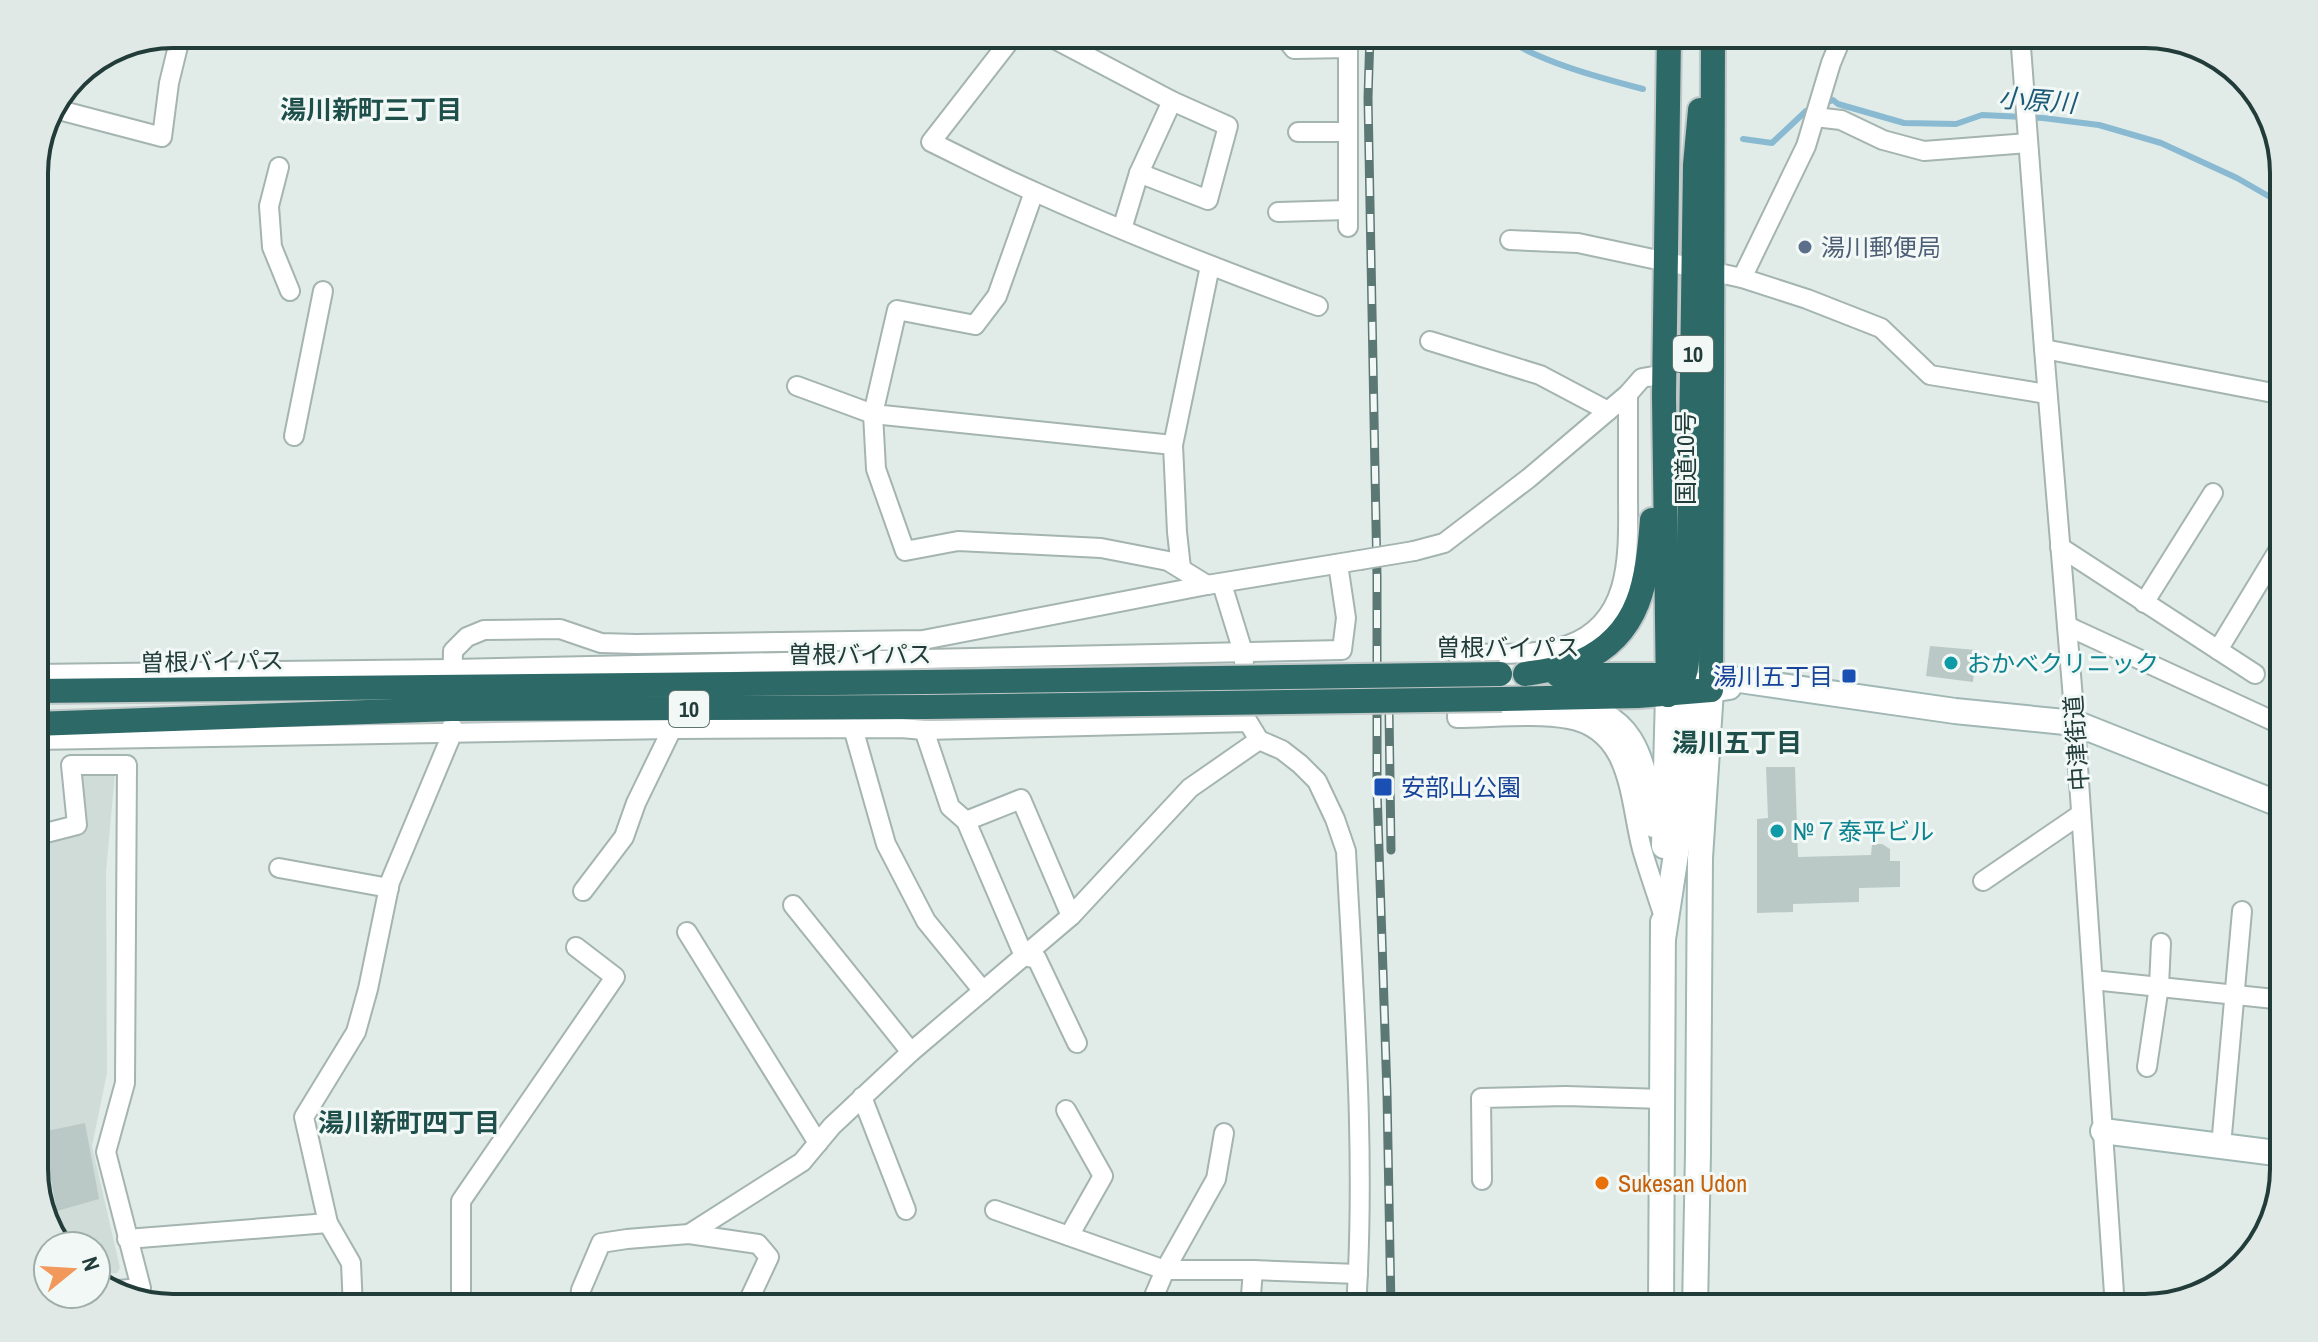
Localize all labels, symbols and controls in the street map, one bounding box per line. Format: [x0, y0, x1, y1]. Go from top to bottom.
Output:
water label: 小原川 [1997, 80, 2080, 120]
district label: 湯川新町三丁目 [280, 92, 462, 127]
place label: 湯川郵便局 [1821, 231, 1941, 263]
marker: 湯川郵便局 [1796, 238, 1814, 256]
road number: 10 [1673, 336, 1713, 372]
street label: 国道10号 [1669, 411, 1701, 505]
street label: 曽根バイパス [1436, 631, 1580, 663]
street label: 曽根バイパス [788, 638, 932, 670]
street label: 曽根バイパス [140, 644, 284, 678]
place label: おかべクリニック [1967, 647, 2159, 679]
marker: おかべクリニック [1942, 654, 1960, 672]
place label: 湯川五丁目 [1713, 660, 1833, 692]
marker: 湯川五丁目 [1840, 667, 1858, 685]
road number: 10 [669, 691, 709, 727]
street label: 中津街道 [2057, 694, 2095, 792]
district label: 湯川五丁目 [1672, 725, 1802, 760]
place label: 安部山公園 [1401, 771, 1521, 803]
marker: 安部山公園 [1372, 776, 1394, 798]
place label: №７泰平ビル [1793, 815, 1934, 847]
marker: №７泰平ビル [1768, 822, 1786, 840]
district label: 湯川新町四丁目 [318, 1105, 500, 1140]
place label: Sukesan Udon [1618, 1167, 1747, 1199]
marker: Sukesan Udon [1593, 1174, 1611, 1192]
north arrow [32, 1230, 112, 1310]
text: N [75, 1253, 107, 1275]

